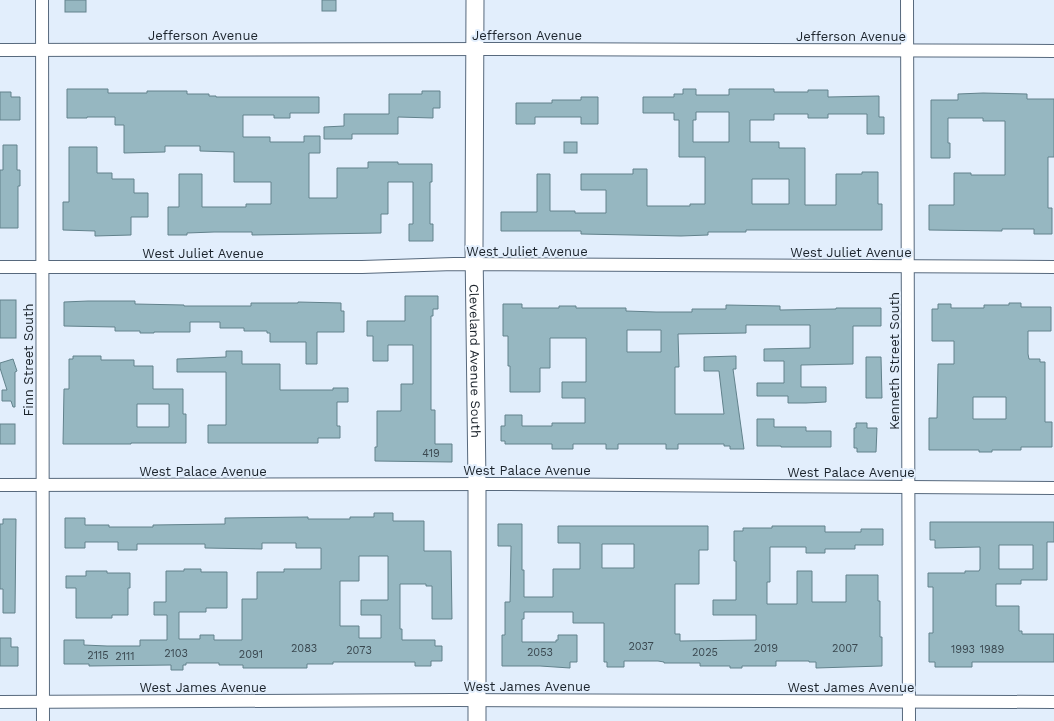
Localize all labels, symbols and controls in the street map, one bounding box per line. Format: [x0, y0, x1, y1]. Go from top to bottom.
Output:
street label: Jefferson Avenue [148, 28, 258, 43]
street label: Jefferson Avenue [472, 28, 582, 43]
street label: Jefferson Avenue [796, 29, 906, 44]
street label: West Juliet Avenue [466, 244, 588, 259]
street label: West Juliet Avenue [790, 245, 912, 260]
street label: West Juliet Avenue [142, 246, 264, 261]
street label: Cleveland Avenue South [467, 284, 484, 438]
street label: Kenneth Street South [887, 292, 902, 430]
street label: Finn Street South [21, 303, 36, 417]
house number: 419 [422, 447, 440, 460]
street label: West Palace Avenue [463, 463, 591, 478]
street label: West Palace Avenue [139, 464, 267, 479]
street label: West Palace Avenue [787, 465, 915, 480]
house number: 2037 [628, 640, 654, 653]
house number: 2083 [291, 642, 317, 655]
house number: 2019 [754, 642, 778, 655]
house number: 2007 [832, 642, 858, 655]
house number: 1993 [951, 643, 975, 656]
house number: 1989 [980, 643, 1005, 656]
house number: 2073 [346, 644, 372, 657]
house number: 2053 [527, 646, 553, 659]
house number: 2025 [692, 646, 718, 659]
house number: 2103 [164, 647, 188, 660]
house number: 2091 [239, 648, 263, 661]
house number: 2115 [87, 649, 109, 662]
house number: 2111 [115, 650, 135, 663]
street label: West James Avenue [463, 679, 591, 694]
street label: West James Avenue [139, 680, 267, 695]
street label: West James Avenue [787, 680, 915, 695]

